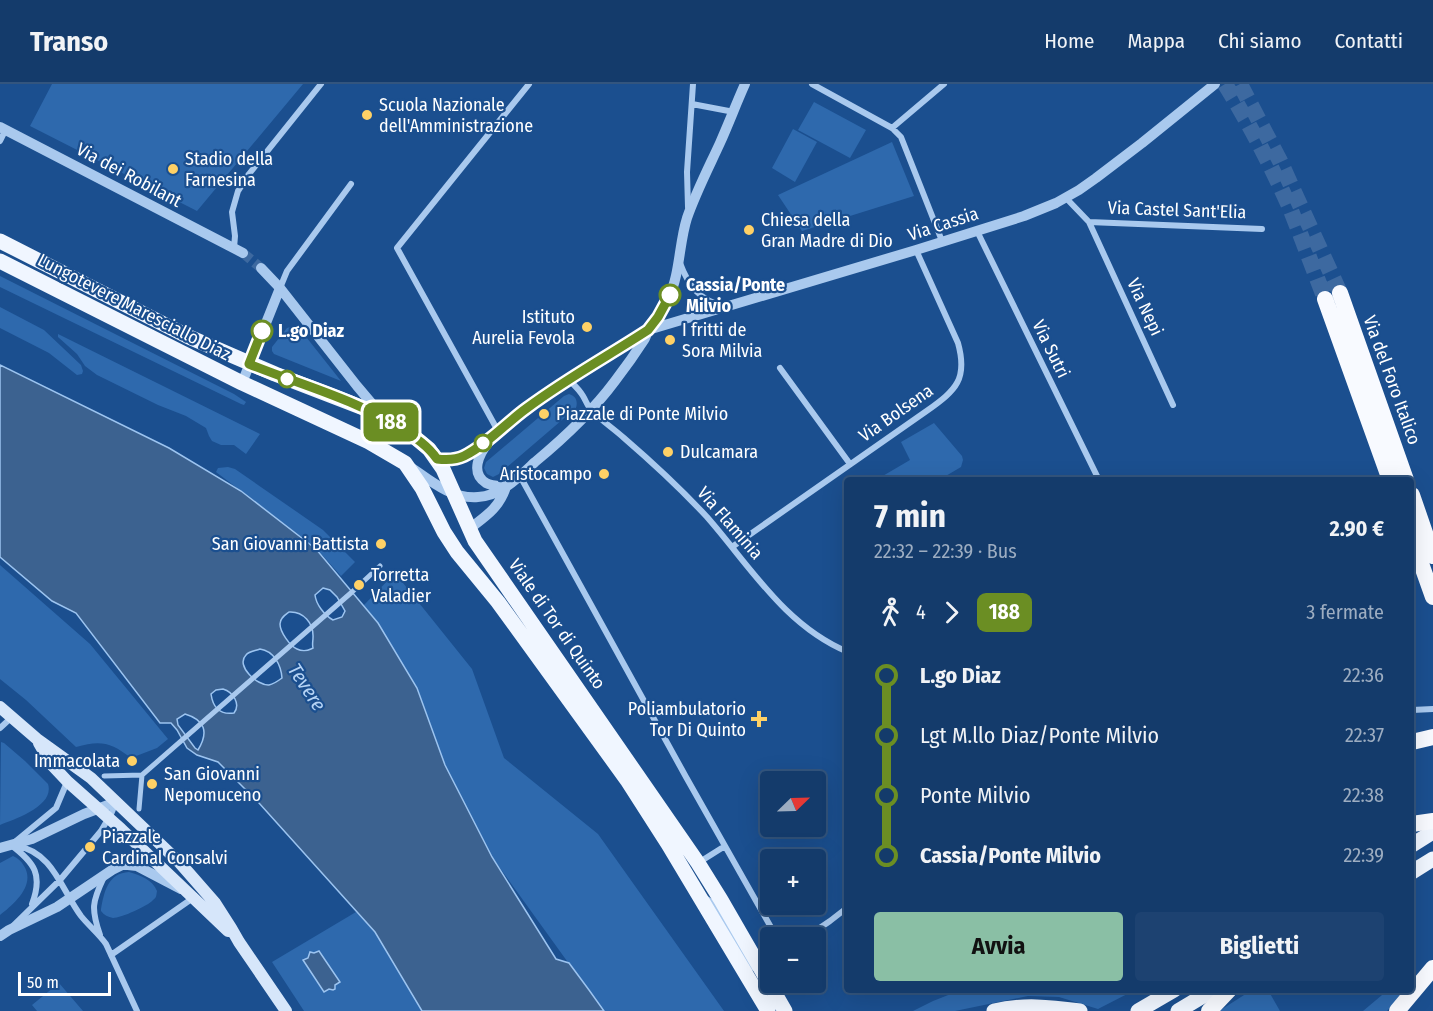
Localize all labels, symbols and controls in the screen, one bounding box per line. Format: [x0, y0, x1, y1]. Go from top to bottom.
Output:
text: Transo [30, 25, 108, 58]
text: Home [1044, 28, 1094, 54]
text: Mappa [1127, 28, 1185, 54]
text: Chi siamo [1218, 28, 1302, 54]
text: Contatti [1335, 28, 1403, 54]
place label: Scuola Nazionale dell'Amministrazione [379, 94, 533, 137]
marker: Scuola Nazionale dell'Amministrazione [360, 108, 374, 122]
street label: Via dei Robilant [73, 138, 185, 212]
place label: Stadio della Farnesina [185, 148, 273, 191]
marker: Stadio della Farnesina [166, 162, 180, 176]
street label: Via Castel Sant'Elia [1107, 197, 1247, 223]
street label: Via Cassia [905, 202, 981, 246]
place label: Chiesa della Gran Madre di Dio [761, 209, 893, 252]
marker: Chiesa della Gran Madre di Dio [742, 223, 756, 237]
street label: Lungotevere Maresciallo Diaz [34, 249, 234, 365]
place label: Cassia/Ponte Milvio [686, 274, 785, 317]
street label: Via Nepi [1122, 275, 1168, 339]
marker: Cassia/Ponte Milvio [659, 284, 681, 306]
place label: Istituto Aurelia Fevola [472, 306, 575, 349]
street label: Via del Foro Italico [1358, 312, 1426, 448]
street label: Via Sutri [1028, 316, 1074, 382]
place label: I fritti de Sora Milvia [682, 319, 763, 362]
marker: L.go Diaz [251, 320, 273, 342]
place label: L.go Diaz [278, 320, 345, 342]
marker: Istituto Aurelia Fevola [580, 320, 594, 334]
marker: I fritti de Sora Milvia [663, 333, 677, 347]
unlabelled marker [278, 370, 296, 388]
street label: Via Bolsena [855, 379, 938, 447]
line badge: 188 [356, 402, 426, 442]
place label: Piazzale di Ponte Milvio [556, 403, 728, 425]
marker: Piazzale di Ponte Milvio [537, 407, 551, 421]
text: 188 [375, 409, 407, 435]
unlabelled marker [474, 434, 492, 452]
place label: Dulcamara [680, 441, 758, 463]
marker: Dulcamara [661, 445, 675, 459]
place label: Aristocampo [500, 463, 592, 485]
marker: Aristocampo [597, 467, 611, 481]
street label: Via Flaminia [692, 482, 768, 564]
text: 7 min [874, 496, 946, 536]
text: 2.90 € [1330, 515, 1384, 542]
place label: San Giovanni Battista [212, 533, 369, 555]
marker: San Giovanni Battista [374, 537, 388, 551]
text: 22:32 – 22:39 · Bus [874, 539, 1017, 563]
street label: Viale di Tor di Quinto [504, 555, 610, 693]
place label: Torretta Valadier [371, 564, 432, 607]
marker: Torretta Valadier [352, 578, 366, 592]
icon: walk [874, 596, 907, 629]
icon: forward [935, 596, 968, 629]
text: 188 [989, 599, 1020, 625]
text: 4 [916, 600, 926, 624]
text: 3 fermate [1306, 600, 1384, 624]
water label: Tevere [283, 659, 331, 716]
text: L.go Diaz [920, 662, 1001, 689]
text: 22:36 [1343, 663, 1384, 687]
place label: Poliambulatorio Tor Di Quinto [628, 698, 746, 741]
marker: Poliambulatorio Tor Di Quinto [750, 710, 768, 728]
text: Lgt M.llo Diaz/Ponte Milvio [920, 722, 1159, 749]
text: 22:37 [1345, 723, 1384, 747]
place label: Immacolata [34, 750, 120, 772]
marker: Immacolata [125, 754, 139, 768]
place label: San Giovanni Nepomuceno [164, 763, 261, 806]
north arrow [760, 771, 826, 837]
map controls [760, 771, 826, 993]
marker: San Giovanni Nepomuceno [145, 777, 159, 791]
text: Ponte Milvio [920, 782, 1031, 809]
text: 22:38 [1343, 783, 1384, 807]
place label: Piazzale Cardinal Consalvi [102, 826, 228, 869]
marker: Piazzale Cardinal Consalvi [83, 840, 97, 854]
text: Cassia/Ponte Milvio [920, 842, 1101, 869]
text: 22:39 [1343, 843, 1384, 867]
button: + [760, 849, 826, 915]
button: Avvia [874, 912, 1123, 981]
button: Biglietti [1135, 912, 1384, 981]
button: − [760, 927, 826, 993]
scale bar [18, 969, 111, 996]
text: 50 m [27, 973, 59, 992]

